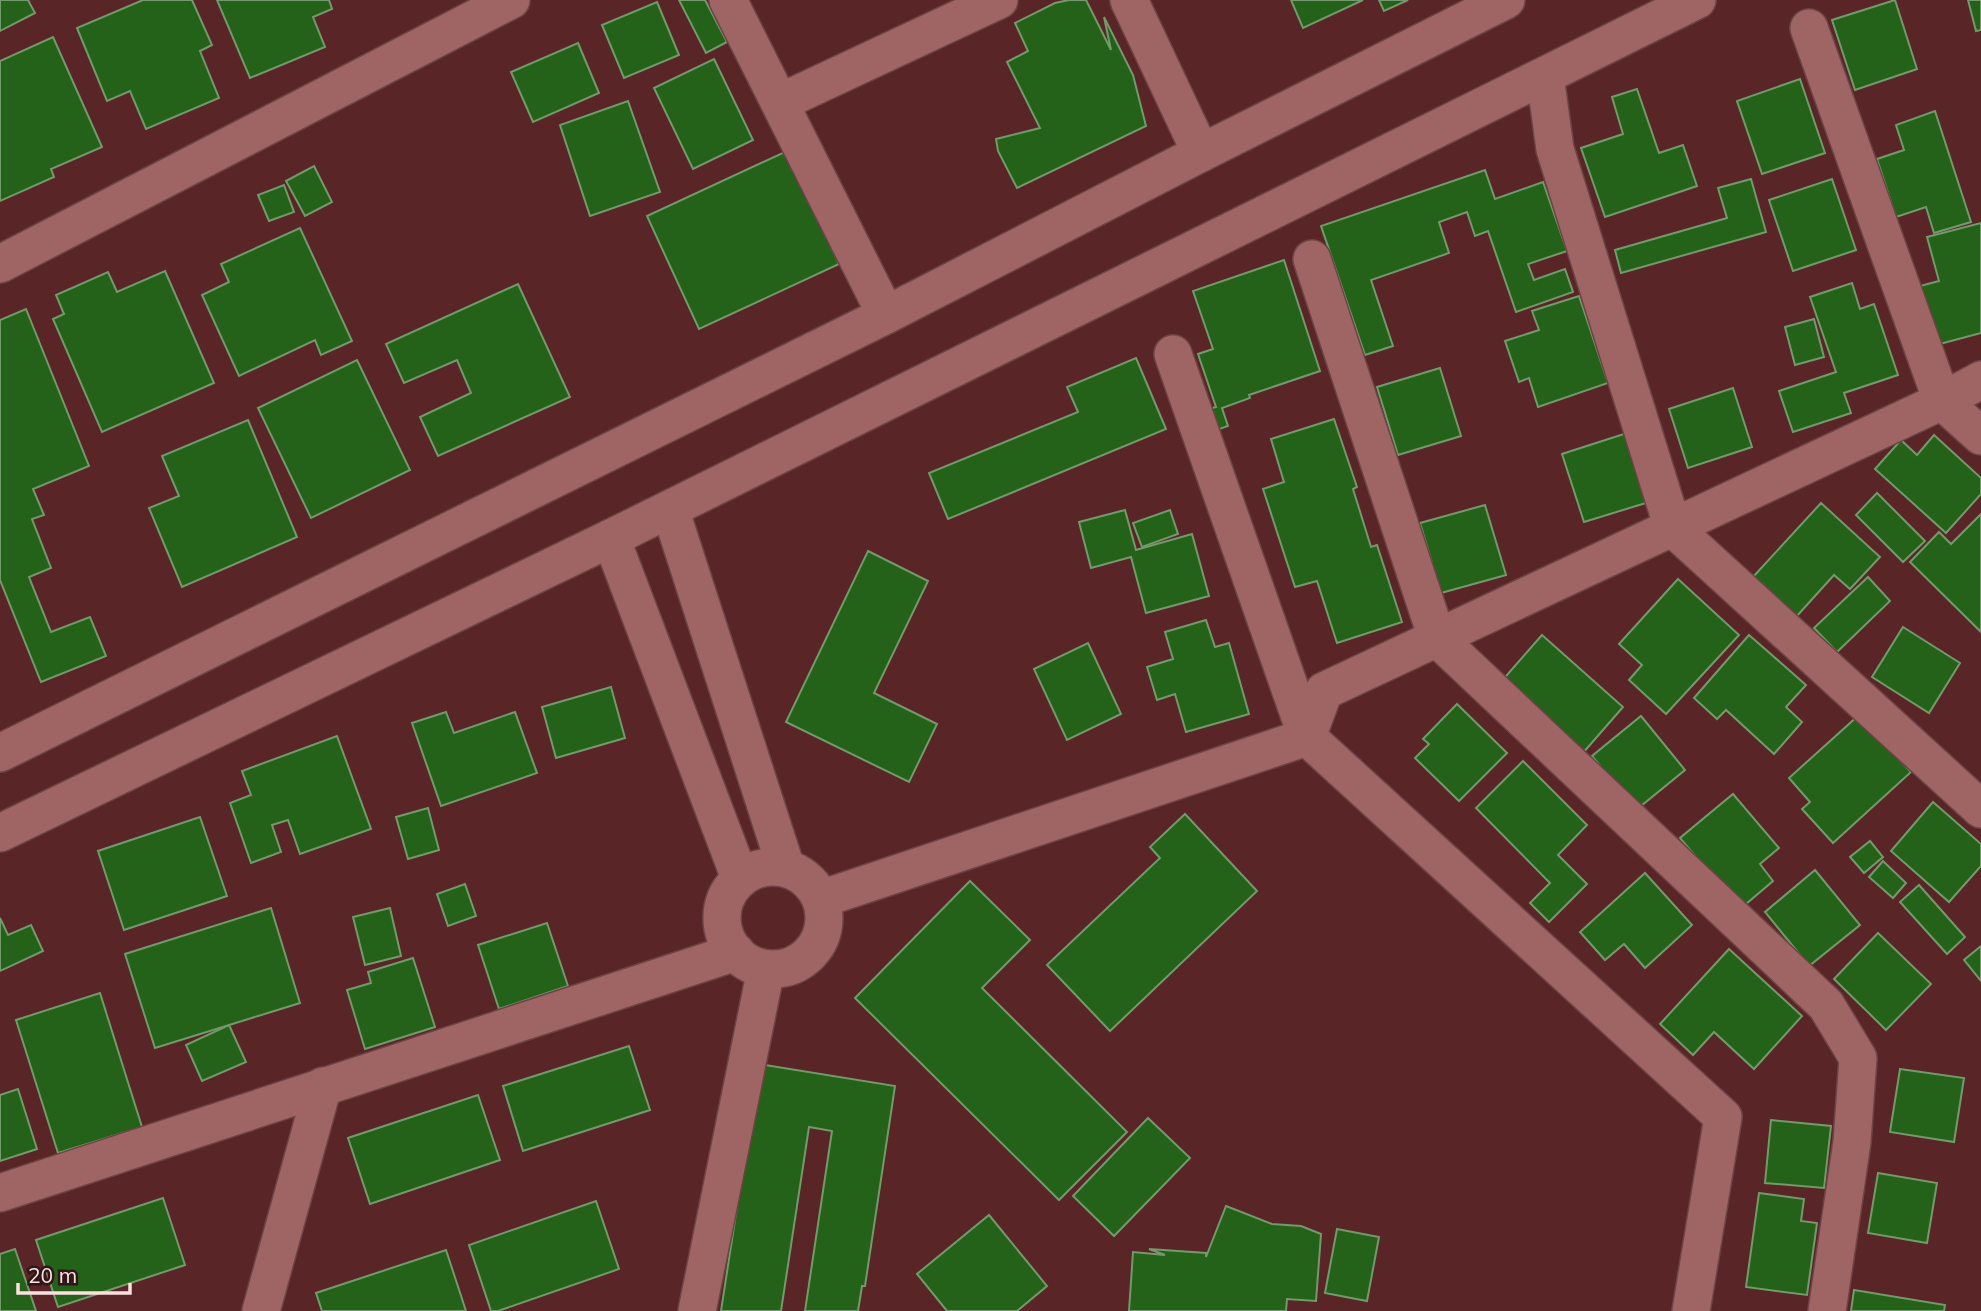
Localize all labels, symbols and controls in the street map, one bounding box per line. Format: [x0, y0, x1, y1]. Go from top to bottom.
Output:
scale bar [18, 1252, 130, 1296]
text: 20 m [28, 1262, 77, 1288]

